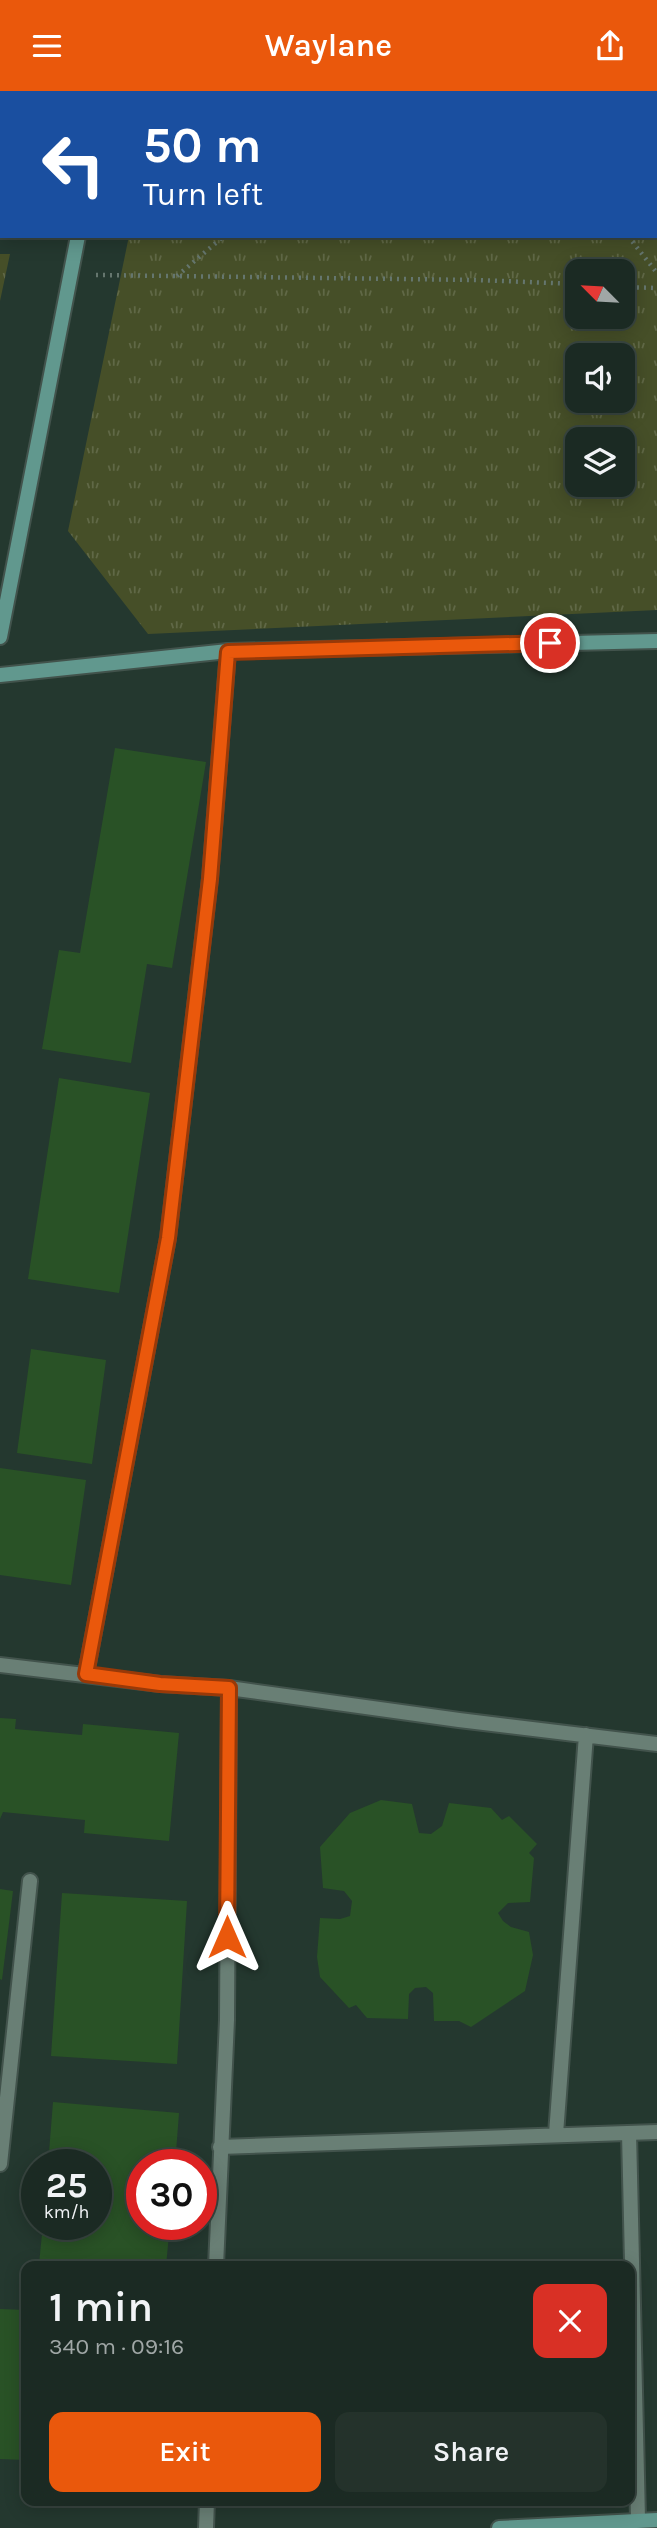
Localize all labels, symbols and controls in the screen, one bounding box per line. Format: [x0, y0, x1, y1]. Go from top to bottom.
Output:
icon: menu [28, 27, 66, 65]
text: Waylane [265, 27, 392, 64]
icon: share [591, 27, 629, 65]
text: 50 m [143, 117, 261, 174]
icon: left [28, 119, 119, 210]
text: Turn left [143, 176, 263, 213]
north arrow [565, 259, 635, 329]
map controls [565, 259, 635, 497]
button: sound [565, 343, 635, 413]
button: layers [565, 427, 635, 497]
pin [520, 613, 580, 673]
icon: arrive [531, 624, 569, 662]
position arrow [190, 1900, 264, 1974]
speed limit sign: 30 [126, 2149, 217, 2240]
text: 25 [46, 2165, 87, 2206]
text: km/h [44, 2201, 89, 2223]
text: 1 min [49, 2282, 153, 2332]
button: close [533, 2284, 607, 2358]
text: 340 m · 09:16 [49, 2333, 184, 2360]
button: Exit [49, 2412, 321, 2492]
button: Share [335, 2412, 607, 2492]

